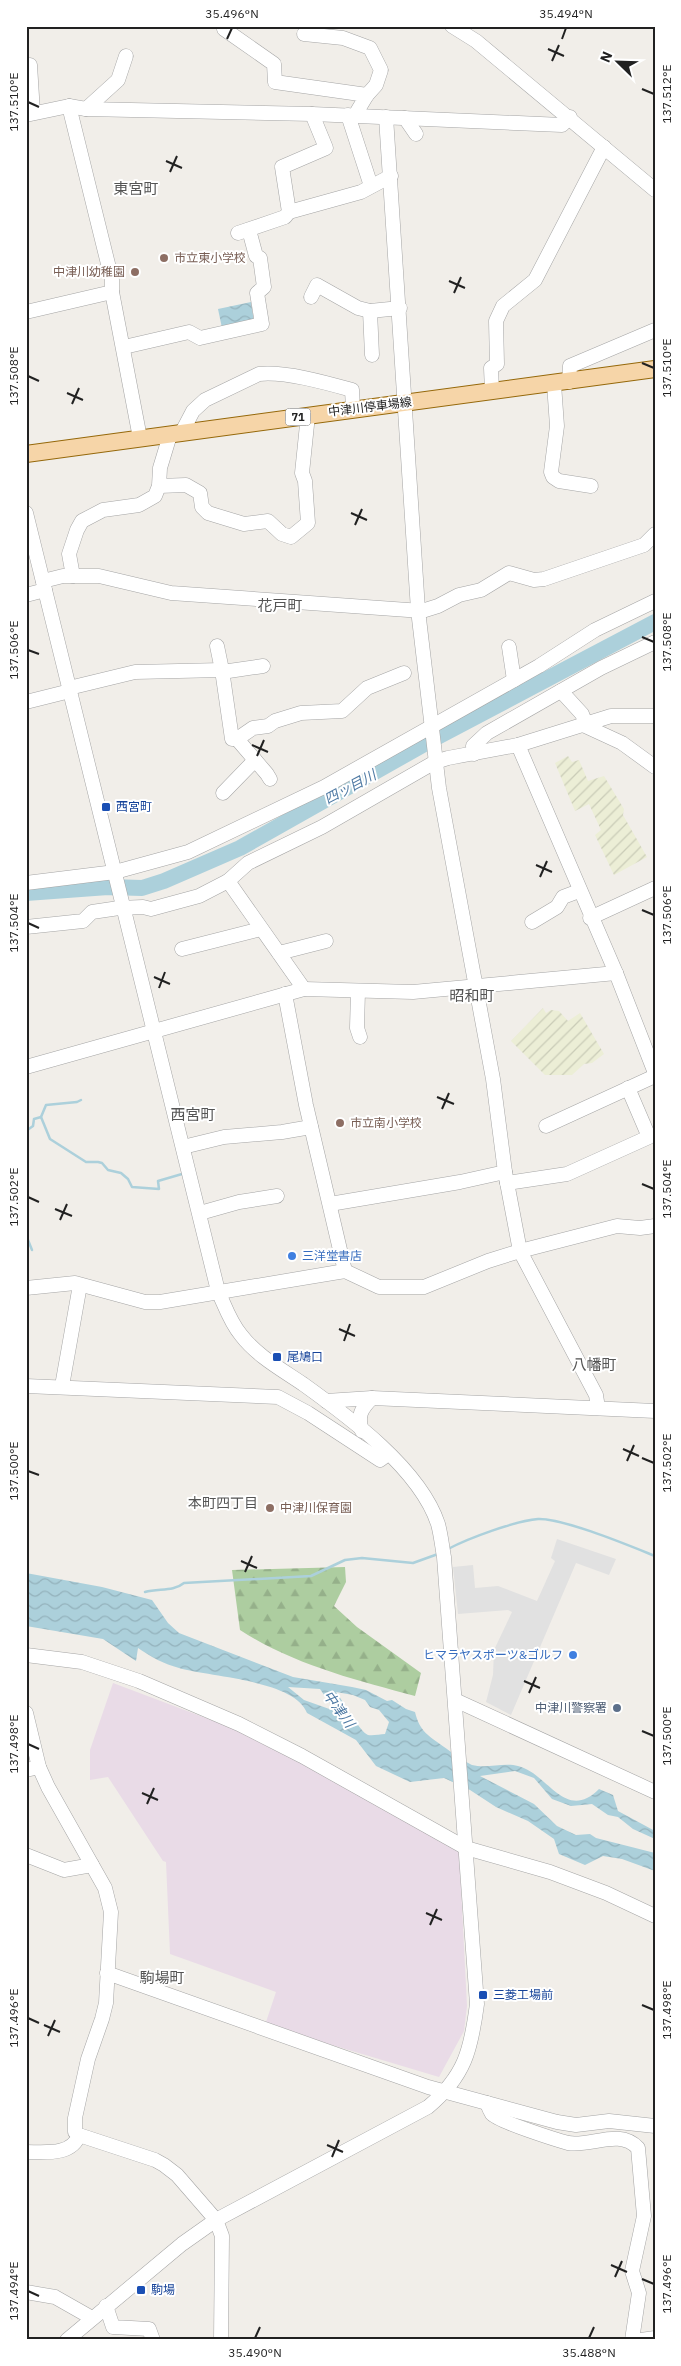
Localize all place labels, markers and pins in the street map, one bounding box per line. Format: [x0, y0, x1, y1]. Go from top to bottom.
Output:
place label: 市立東小学校 [174, 250, 246, 265]
marker: 市立東小学校 [158, 252, 170, 264]
place label: 中津川幼稚園 [53, 264, 125, 279]
marker: 中津川幼稚園 [129, 266, 141, 278]
place label: 西宮町 [116, 799, 152, 814]
marker: 西宮町 [100, 801, 112, 813]
place label: 市立南小学校 [350, 1115, 422, 1130]
marker: 市立南小学校 [334, 1117, 346, 1129]
place label: 三洋堂書店 [302, 1248, 362, 1263]
marker: 三洋堂書店 [286, 1250, 298, 1262]
place label: 尾鳩口 [287, 1349, 323, 1364]
marker: 尾鳩口 [271, 1351, 283, 1363]
place label: 中津川保育園 [280, 1500, 352, 1515]
marker: 中津川保育園 [264, 1502, 276, 1514]
place label: ヒマラヤスポーツ&ゴルフ [423, 1647, 563, 1662]
marker: ヒマラヤスポーツ&ゴルフ [567, 1649, 579, 1661]
place label: 中津川警察署 [535, 1700, 607, 1715]
marker: 中津川警察署 [611, 1702, 623, 1714]
place label: 三菱工場前 [493, 1987, 553, 2002]
marker: 三菱工場前 [477, 1989, 489, 2001]
place label: 駒場 [151, 2282, 175, 2297]
marker: 駒場 [135, 2284, 147, 2296]

